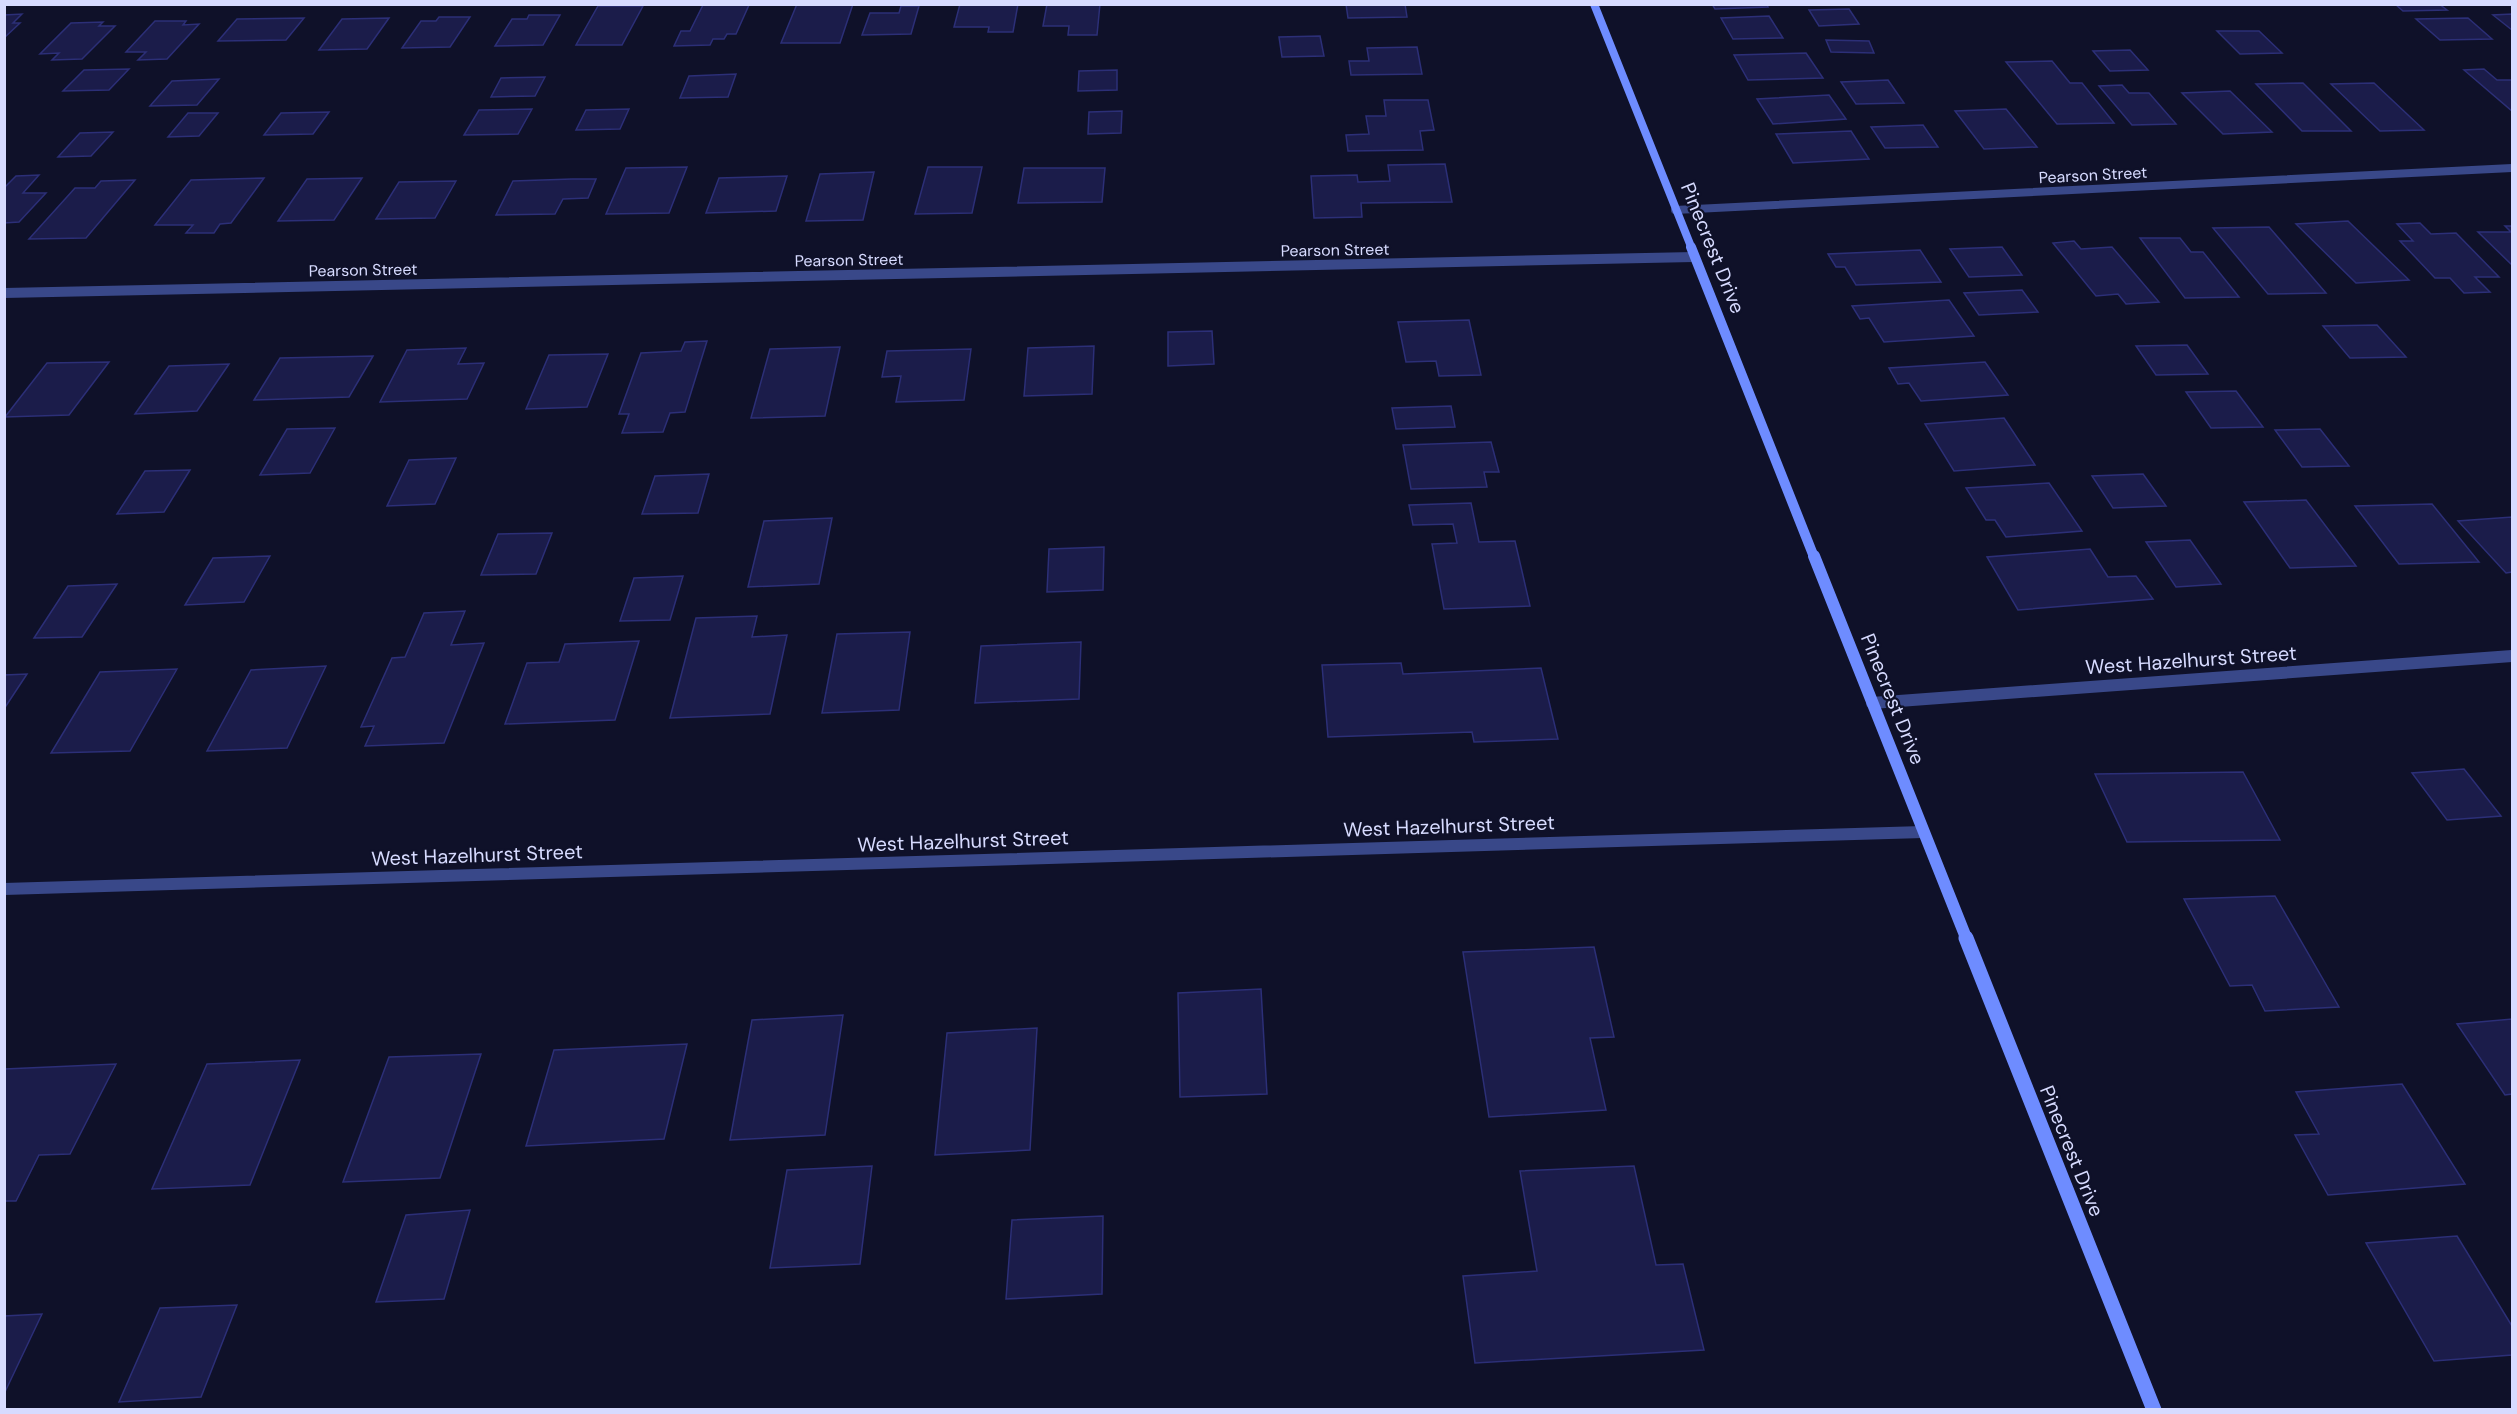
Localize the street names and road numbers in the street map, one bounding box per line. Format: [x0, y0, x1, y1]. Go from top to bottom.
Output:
street label: Pearson Street [2038, 162, 2148, 188]
street label: Pinecrest Drive [1675, 179, 1751, 317]
street label: Pearson Street [1280, 239, 1390, 261]
street label: Pearson Street [794, 249, 904, 271]
street label: Pearson Street [308, 259, 418, 281]
street label: Pinecrest Drive [1855, 630, 1931, 768]
street label: West Hazelhurst Street [2084, 640, 2298, 680]
street label: West Hazelhurst Street [1343, 809, 1555, 843]
street label: West Hazelhurst Street [857, 824, 1069, 858]
street label: West Hazelhurst Street [371, 838, 583, 872]
street label: Pinecrest Drive [2034, 1082, 2110, 1220]

